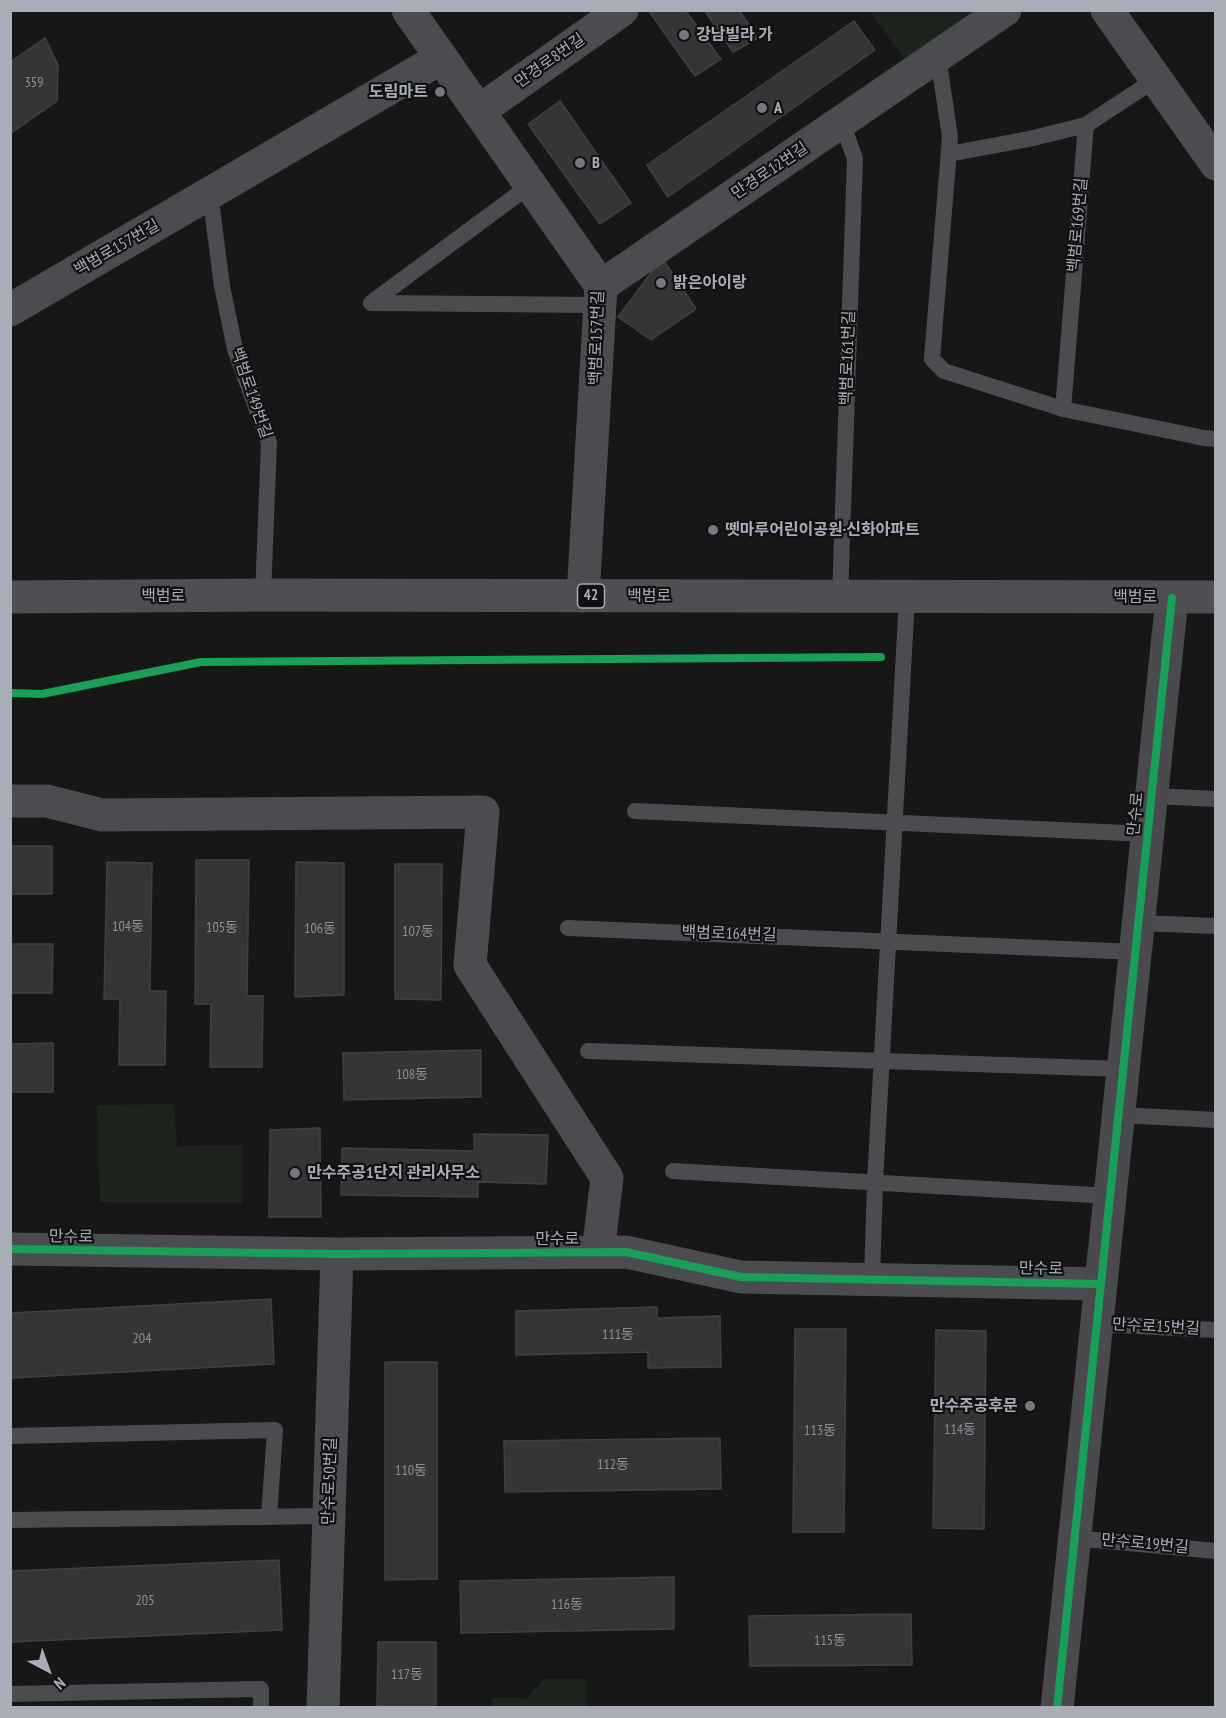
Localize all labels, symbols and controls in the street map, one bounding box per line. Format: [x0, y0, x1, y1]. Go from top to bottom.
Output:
place label: 강남빌라 가 [696, 25, 773, 45]
marker: 강남빌라 가 [677, 28, 691, 42]
street label: 만경로8번길 [511, 30, 589, 92]
house number: 359 [25, 75, 43, 91]
place label: 도림마트 [369, 82, 428, 102]
marker: 도림마트 [433, 85, 447, 99]
place label: A [774, 98, 782, 118]
marker: A [755, 101, 769, 115]
street label: 만경로12번길 [728, 138, 812, 204]
place label: B [592, 153, 600, 173]
marker: B [573, 156, 587, 170]
street label: 백범로169번길 [1064, 177, 1092, 273]
street label: 백범로157번길 [71, 216, 163, 280]
place label: 밝은아이랑 [673, 273, 747, 293]
marker: 밝은아이랑 [654, 276, 668, 290]
street label: 백범로157번길 [586, 290, 608, 386]
street label: 백범로161번길 [837, 310, 859, 406]
street label: 백범로149번길 [226, 345, 276, 441]
place label: 뗏마루어린이공원·신화아파트 [725, 520, 920, 540]
marker: 뗏마루어린이공원·신화아파트 [706, 523, 720, 537]
road number: 42 [578, 584, 604, 608]
street label: 백범로 [141, 586, 185, 606]
street label: 백범로 [627, 586, 671, 606]
street label: 백범로 [1113, 587, 1157, 607]
street label: 만수로 [1124, 791, 1148, 837]
house number: 104동 [112, 919, 144, 935]
house number: 105동 [206, 920, 238, 936]
house number: 106동 [304, 921, 336, 937]
street label: 백범로164번길 [681, 923, 777, 945]
house number: 107동 [402, 924, 434, 940]
house number: 108동 [396, 1067, 428, 1083]
place label: 만수주공1단지 관리사무소 [307, 1163, 480, 1183]
marker: 만수주공1단지 관리사무소 [288, 1166, 302, 1180]
street label: 만수로 [49, 1227, 93, 1247]
street label: 만수로 [535, 1229, 579, 1249]
street label: 만수로 [1019, 1259, 1063, 1279]
street label: 만수로15번길 [1112, 1315, 1200, 1339]
house number: 111동 [602, 1327, 634, 1343]
house number: 204 [133, 1331, 151, 1347]
place label: 만수주공후문 [930, 1396, 1018, 1416]
marker: 만수주공후문 [1023, 1399, 1037, 1413]
house number: 114동 [944, 1422, 976, 1438]
house number: 113동 [804, 1423, 836, 1439]
street label: 만수로50번길 [319, 1437, 341, 1525]
house number: 112동 [597, 1457, 629, 1473]
house number: 110동 [395, 1463, 427, 1479]
street label: 만수로19번길 [1100, 1531, 1190, 1557]
house number: 205 [136, 1593, 154, 1609]
house number: 116동 [551, 1597, 583, 1613]
house number: 115동 [814, 1633, 846, 1649]
north arrow [18, 1640, 78, 1700]
house number: 117동 [391, 1667, 423, 1683]
text: N [50, 1673, 70, 1694]

